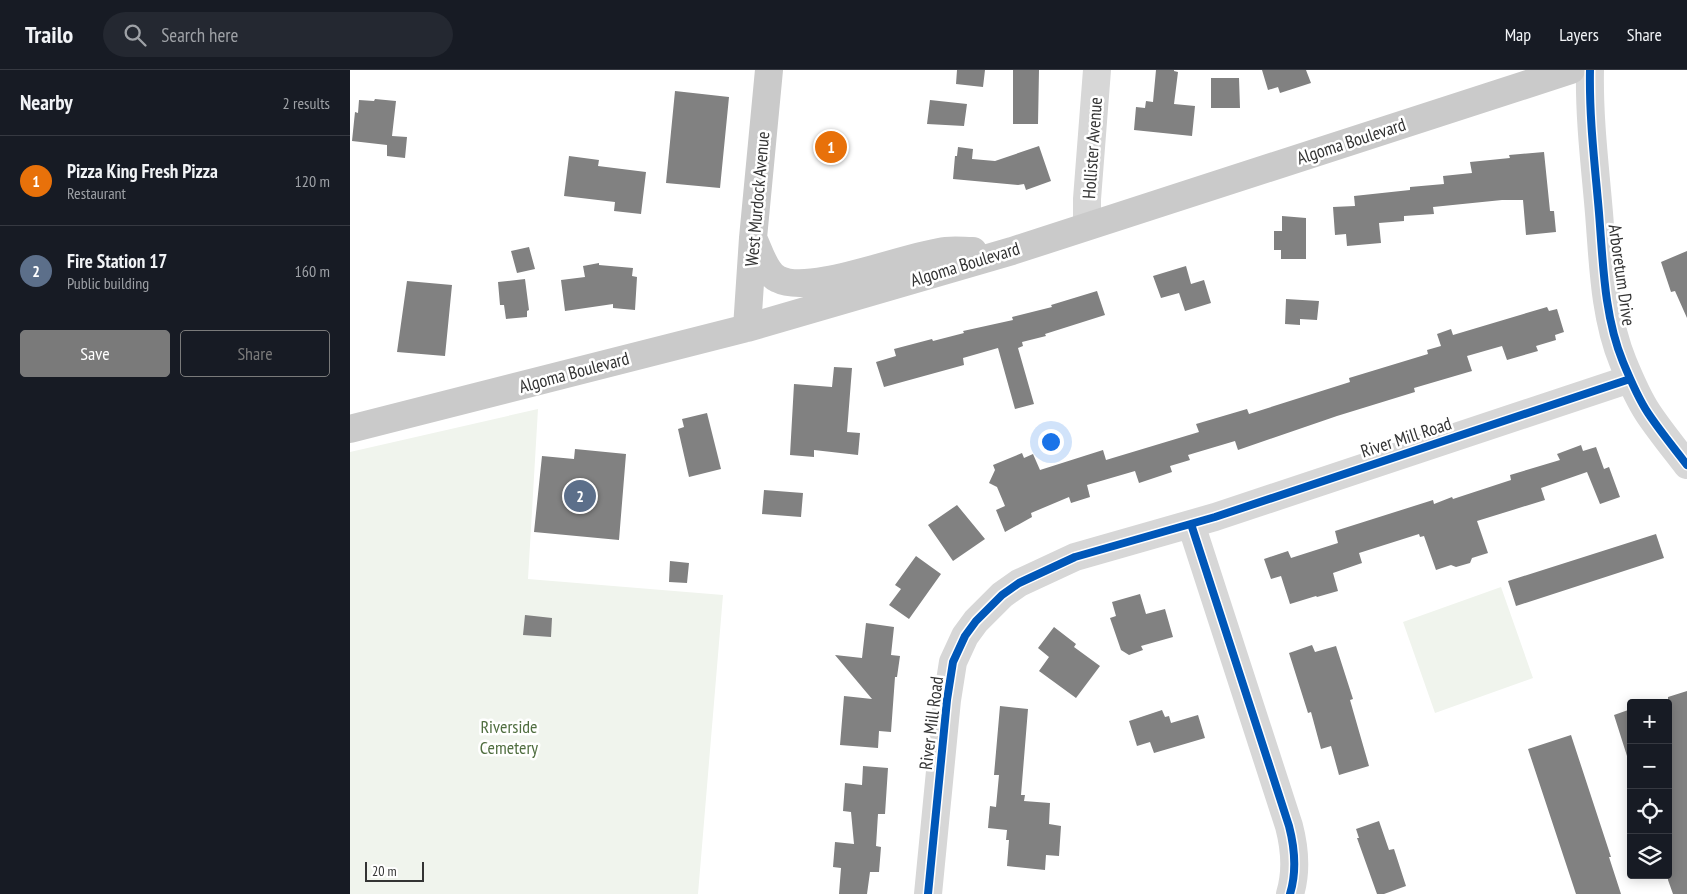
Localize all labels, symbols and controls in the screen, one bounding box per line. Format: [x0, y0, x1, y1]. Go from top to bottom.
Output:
search box [103, 12, 453, 57]
text: Trailo [25, 19, 73, 50]
icon: search [121, 21, 149, 49]
text: Search here [161, 23, 238, 47]
text: Map [1505, 23, 1531, 46]
text: Layers [1559, 23, 1599, 46]
text: Share [1627, 23, 1662, 46]
text: Nearby [20, 89, 73, 116]
text: 2 results [283, 93, 330, 113]
street label: Hollister Avenue [1077, 96, 1107, 200]
street label: Algoma Boulevard [1294, 113, 1408, 169]
pin: 1 [815, 128, 847, 166]
street label: West Murdock Avenue [740, 131, 774, 267]
text: Pizza King Fresh Pizza [67, 159, 218, 183]
text: 1 [32, 171, 40, 191]
text: 120 m [295, 171, 330, 191]
text: Restaurant [67, 183, 126, 203]
street label: Arboretum Drive [1603, 223, 1641, 327]
street label: Algoma Boulevard [907, 236, 1023, 292]
text: Fire Station 17 [67, 249, 167, 273]
text: 2 [32, 261, 40, 281]
text: 160 m [295, 261, 330, 281]
text: Public building [67, 273, 149, 293]
button: Save [20, 330, 170, 377]
button: Share [180, 330, 330, 377]
street label: Algoma Boulevard [516, 346, 632, 398]
street label: River Mill Road [1358, 412, 1454, 462]
your location [1038, 429, 1064, 455]
pin: 2 [564, 477, 596, 515]
street label: River Mill Road [914, 675, 948, 771]
map controls [1627, 699, 1672, 879]
button: + [1627, 699, 1672, 744]
park label: Riverside Cemetery [480, 715, 538, 759]
button: − [1627, 744, 1672, 789]
button: locate [1627, 789, 1672, 834]
button: layers [1627, 834, 1672, 879]
scale bar [365, 859, 424, 882]
text: 20 m [372, 862, 397, 880]

